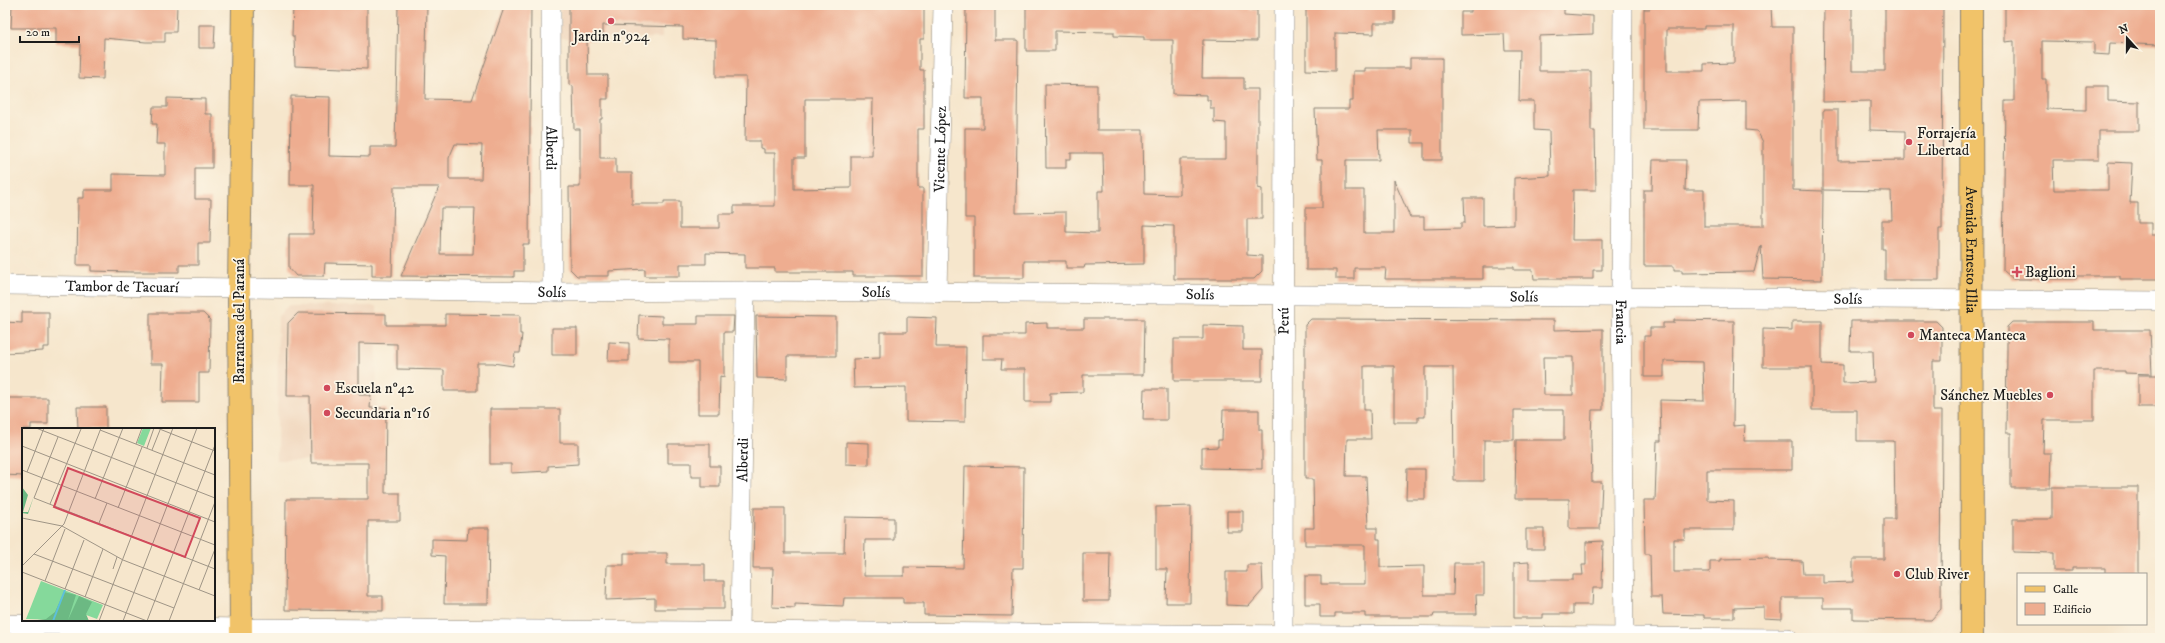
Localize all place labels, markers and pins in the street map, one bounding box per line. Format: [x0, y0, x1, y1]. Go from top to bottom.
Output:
marker: Jardin nº924 [606, 16, 616, 26]
place label: Jardin nº924 [571, 27, 650, 46]
place label: Forrajería Libertad [1917, 124, 1977, 160]
marker: Forrajería Libertad [1904, 137, 1914, 147]
place label: Baglioni [2025, 263, 2076, 282]
marker: Baglioni [2012, 267, 2022, 277]
place label: Manteca Manteca [1919, 326, 2026, 345]
marker: Manteca Manteca [1906, 330, 1916, 340]
place label: Escuela nº42 [335, 379, 414, 398]
marker: Escuela nº42 [322, 383, 332, 393]
place label: Sánchez Muebles [1940, 386, 2042, 405]
marker: Sánchez Muebles [2045, 390, 2055, 400]
place label: Secundaria nº16 [335, 404, 431, 423]
marker: Secundaria nº16 [322, 408, 332, 418]
place label: Club River [1905, 565, 1970, 584]
marker: Club River [1892, 569, 1902, 579]

